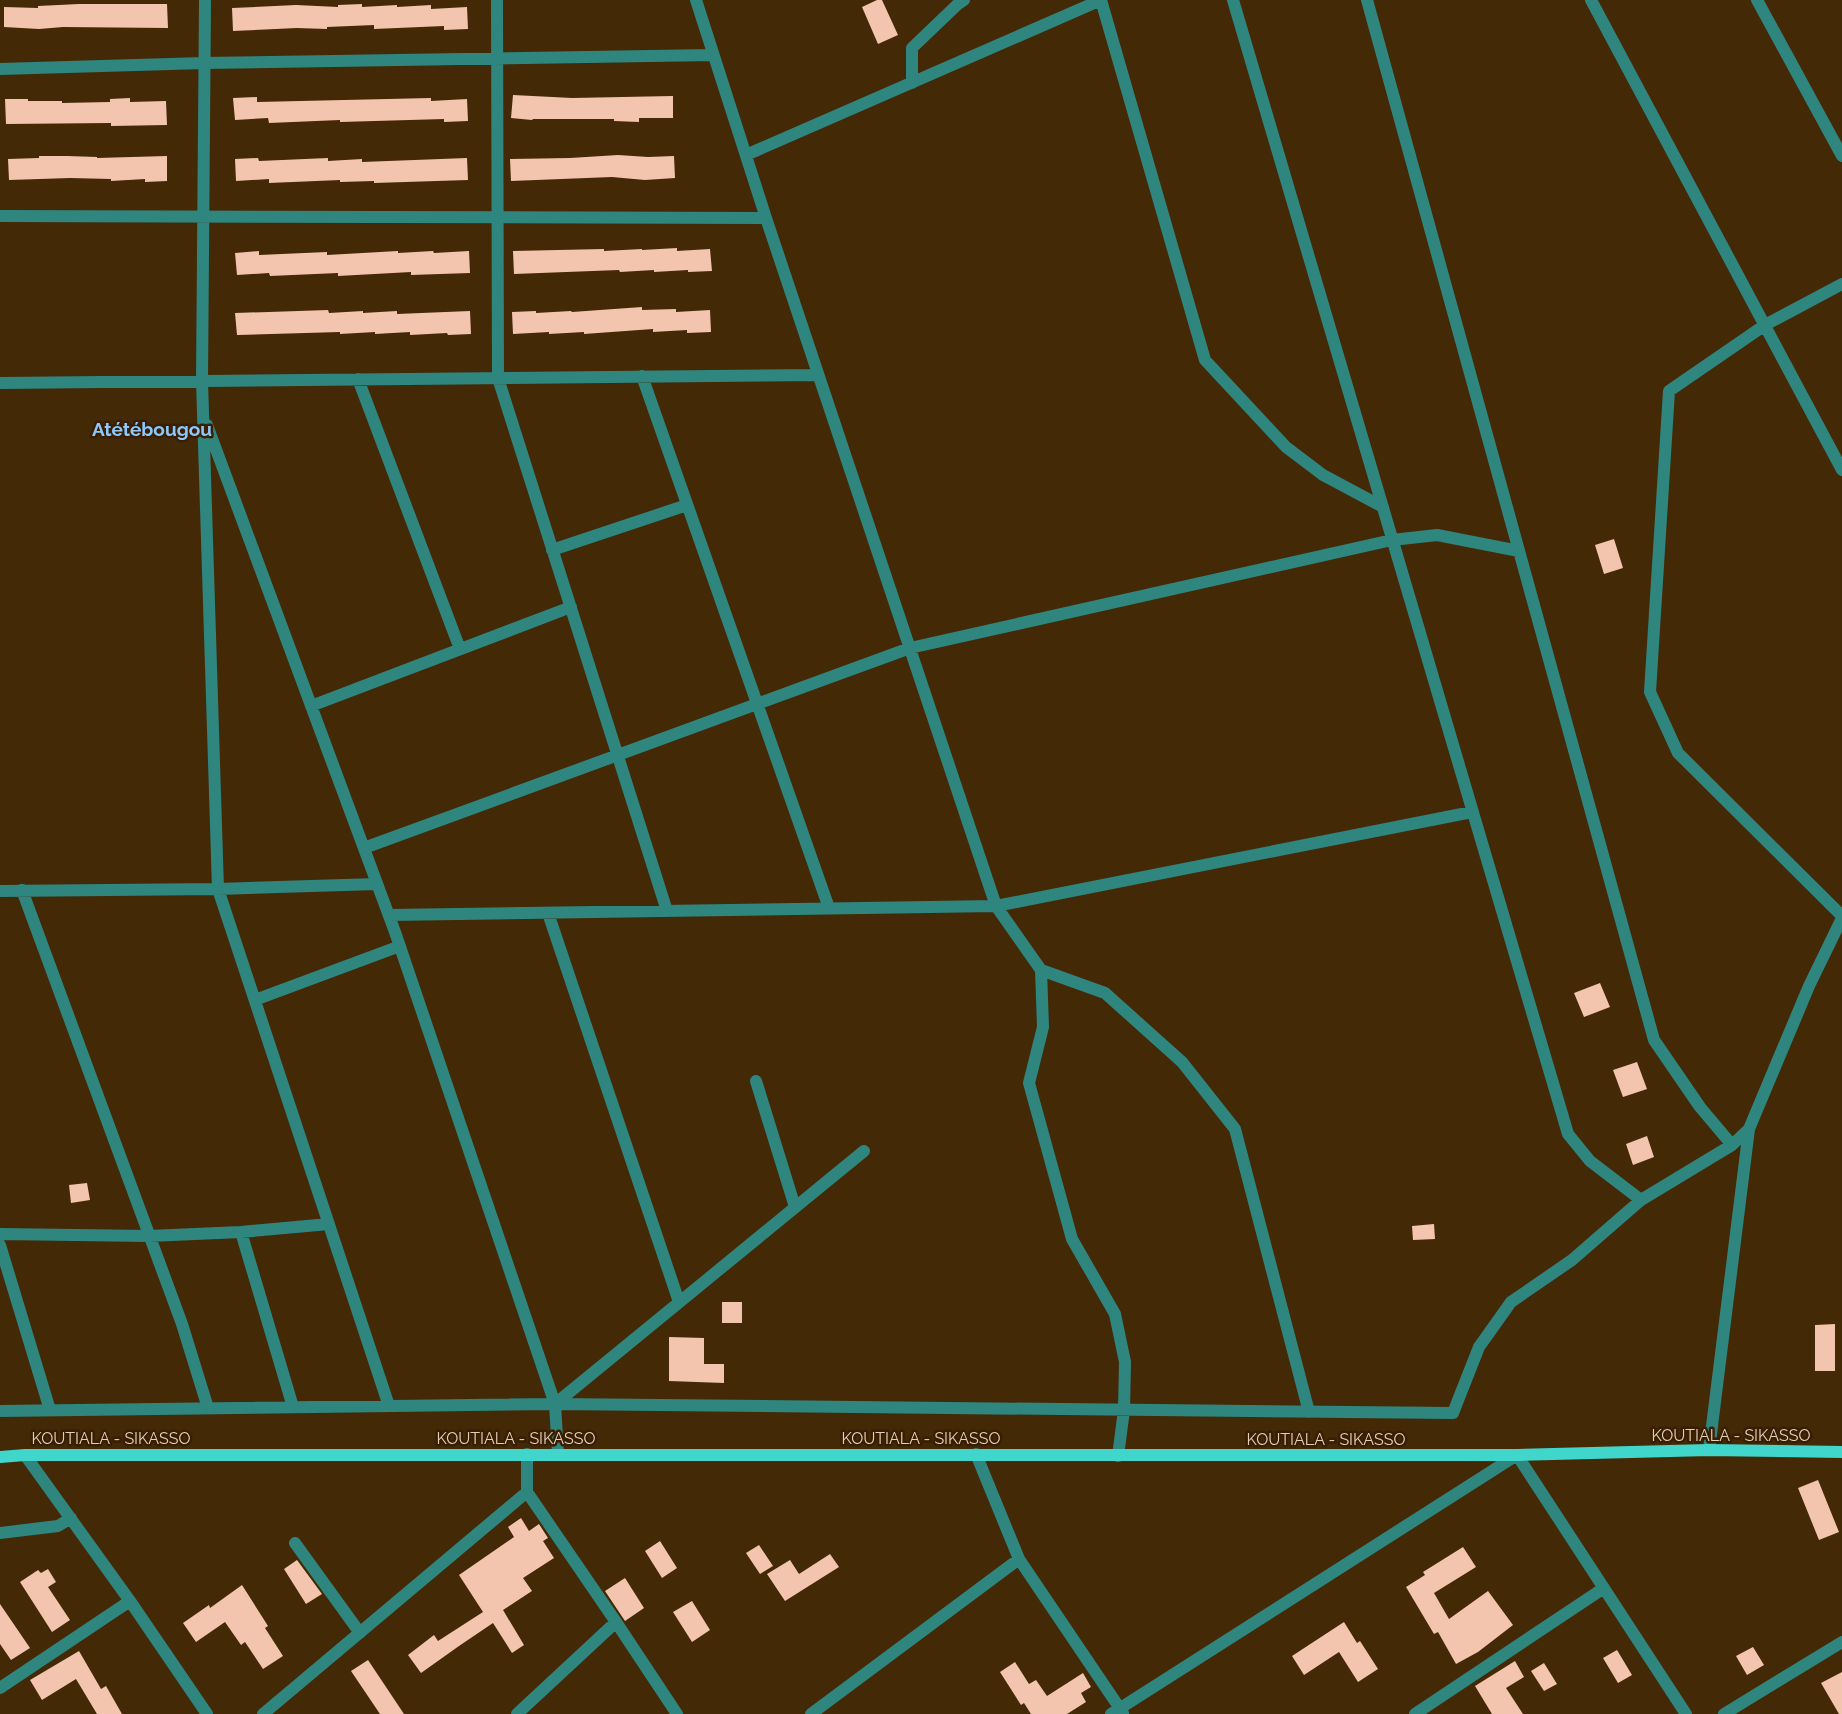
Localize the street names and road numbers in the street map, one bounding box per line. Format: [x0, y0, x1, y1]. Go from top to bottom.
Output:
street label: KOUTIALA - SIKASSO [1652, 1426, 1810, 1445]
street label: KOUTIALA - SIKASSO [32, 1429, 190, 1448]
street label: KOUTIALA - SIKASSO [437, 1429, 595, 1448]
street label: KOUTIALA - SIKASSO [842, 1429, 1000, 1448]
street label: KOUTIALA - SIKASSO [1247, 1430, 1405, 1449]

